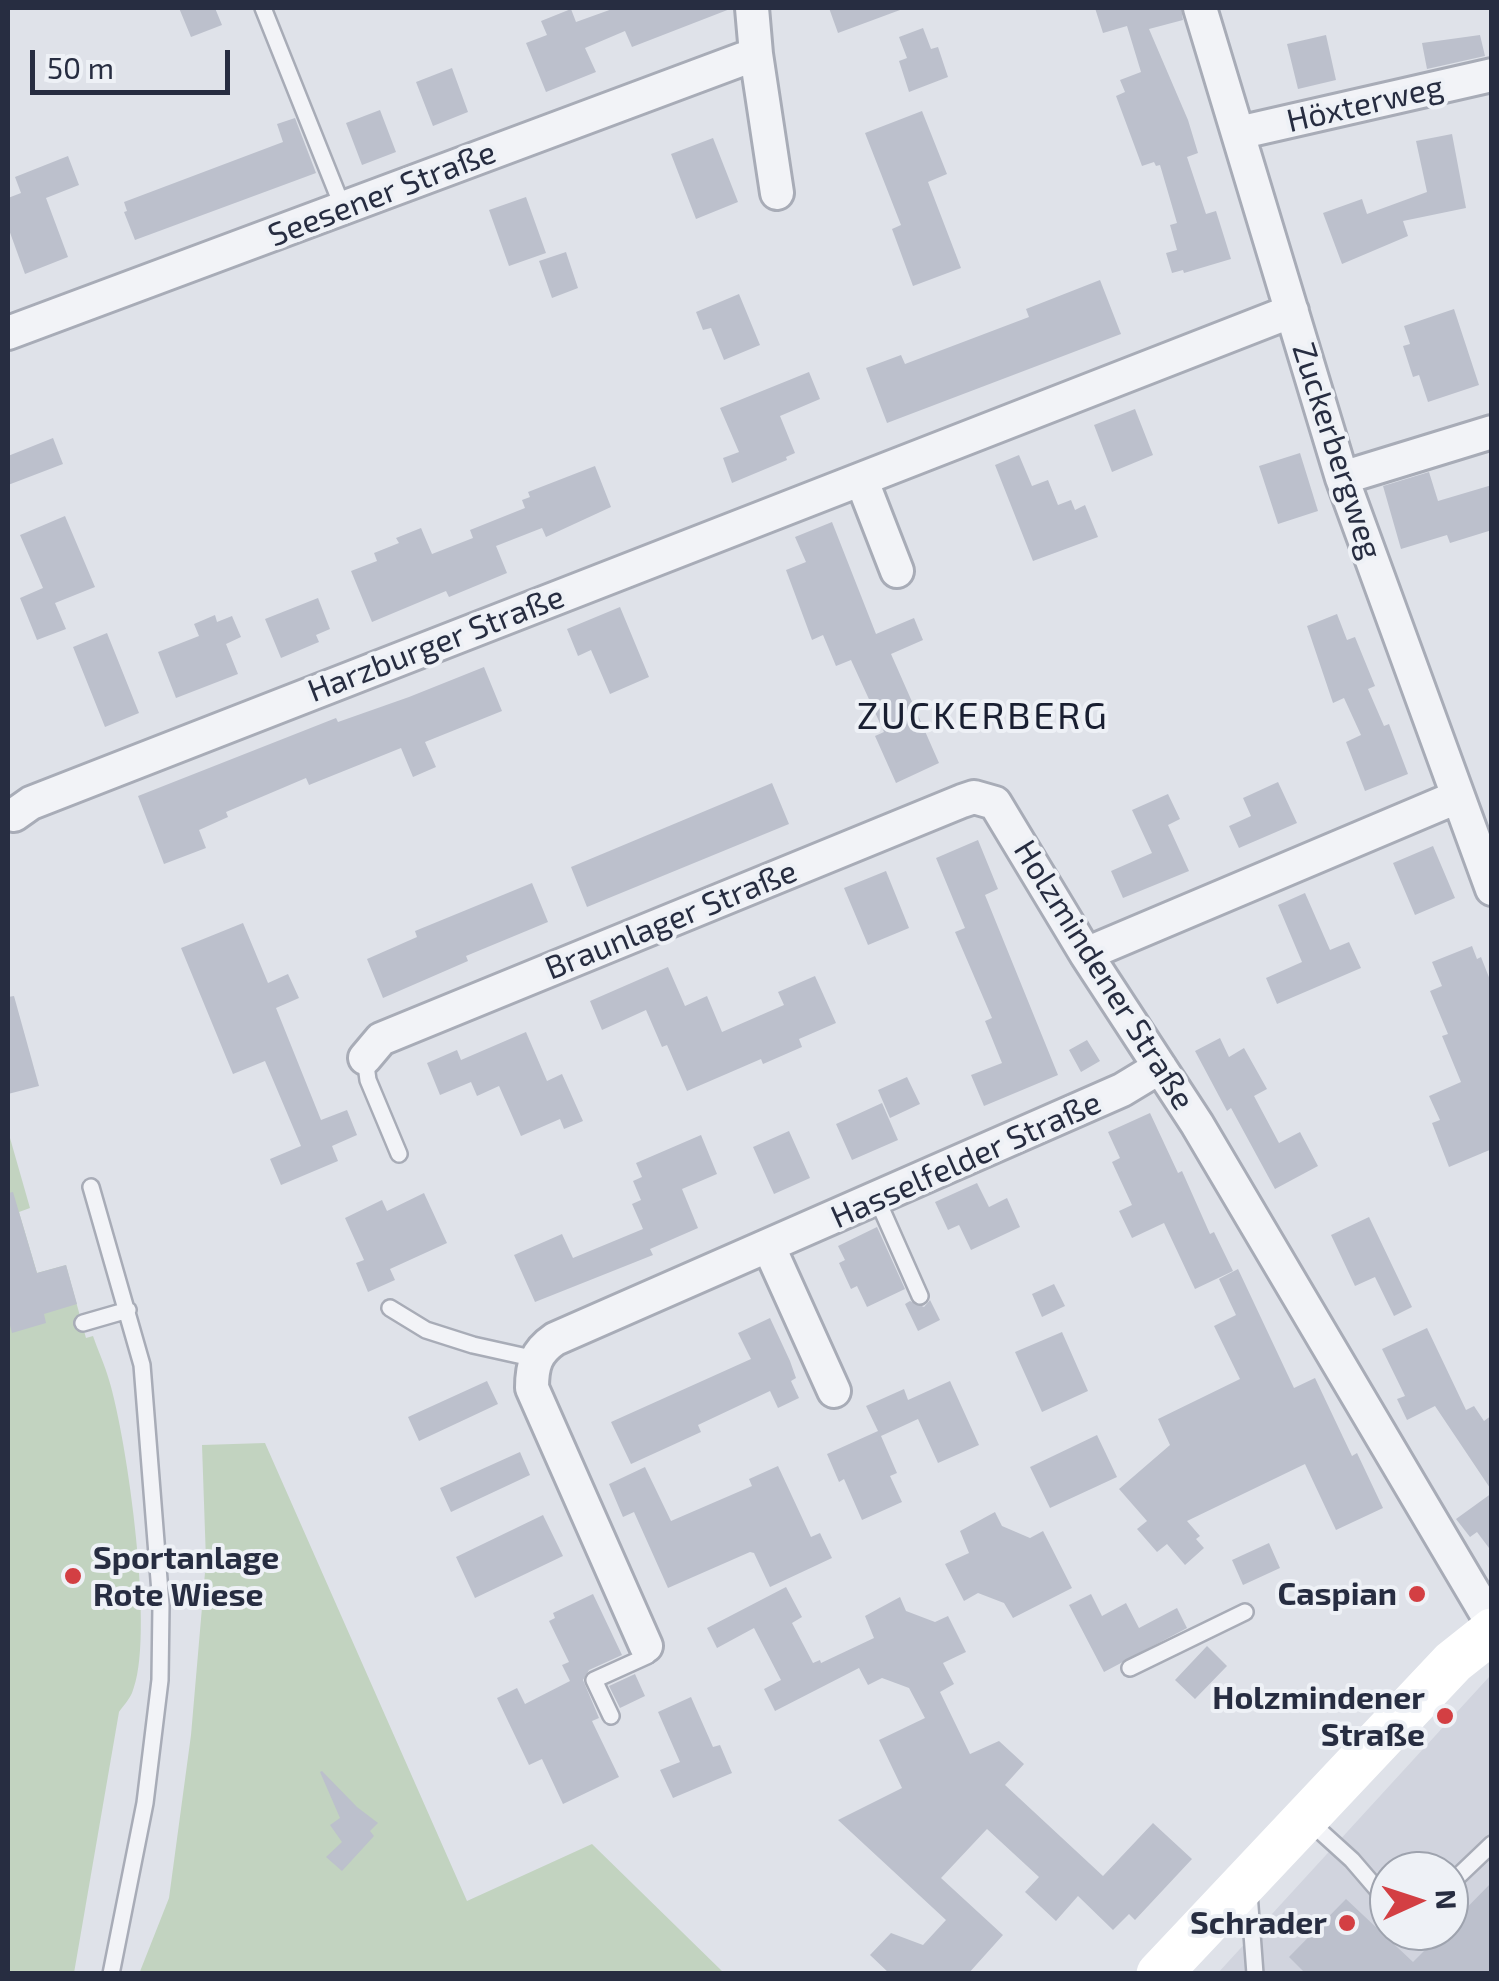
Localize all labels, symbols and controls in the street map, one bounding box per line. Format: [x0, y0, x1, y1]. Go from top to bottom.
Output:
scale bar [35, 30, 235, 92]
text: 50 m [47, 49, 114, 85]
street label: Höxterweg [1283, 67, 1447, 141]
street label: Seesener Straße [263, 133, 501, 255]
street label: Zuckerbergweg [1284, 338, 1390, 564]
street label: Harzburger Straße [302, 577, 570, 711]
district label: ZUCKERBERG [857, 693, 1109, 739]
street label: Holzmindener Straße [1005, 833, 1203, 1117]
street label: Braunlager Straße [539, 852, 803, 988]
street label: Hasselfelder Straße [825, 1083, 1107, 1237]
place label: Sportanlage Rote Wiese [93, 1539, 279, 1614]
marker: Sportanlage Rote Wiese [62, 1565, 84, 1587]
place label: Caspian [1277, 1575, 1397, 1613]
marker: Caspian [1406, 1583, 1428, 1605]
place label: Holzmindener Straße [1212, 1679, 1425, 1754]
marker: Holzmindener Straße [1434, 1705, 1456, 1727]
north arrow [1369, 1851, 1469, 1951]
text: N [1429, 1889, 1464, 1911]
place label: Schrader [1190, 1904, 1327, 1942]
marker: Schrader [1336, 1912, 1358, 1934]

